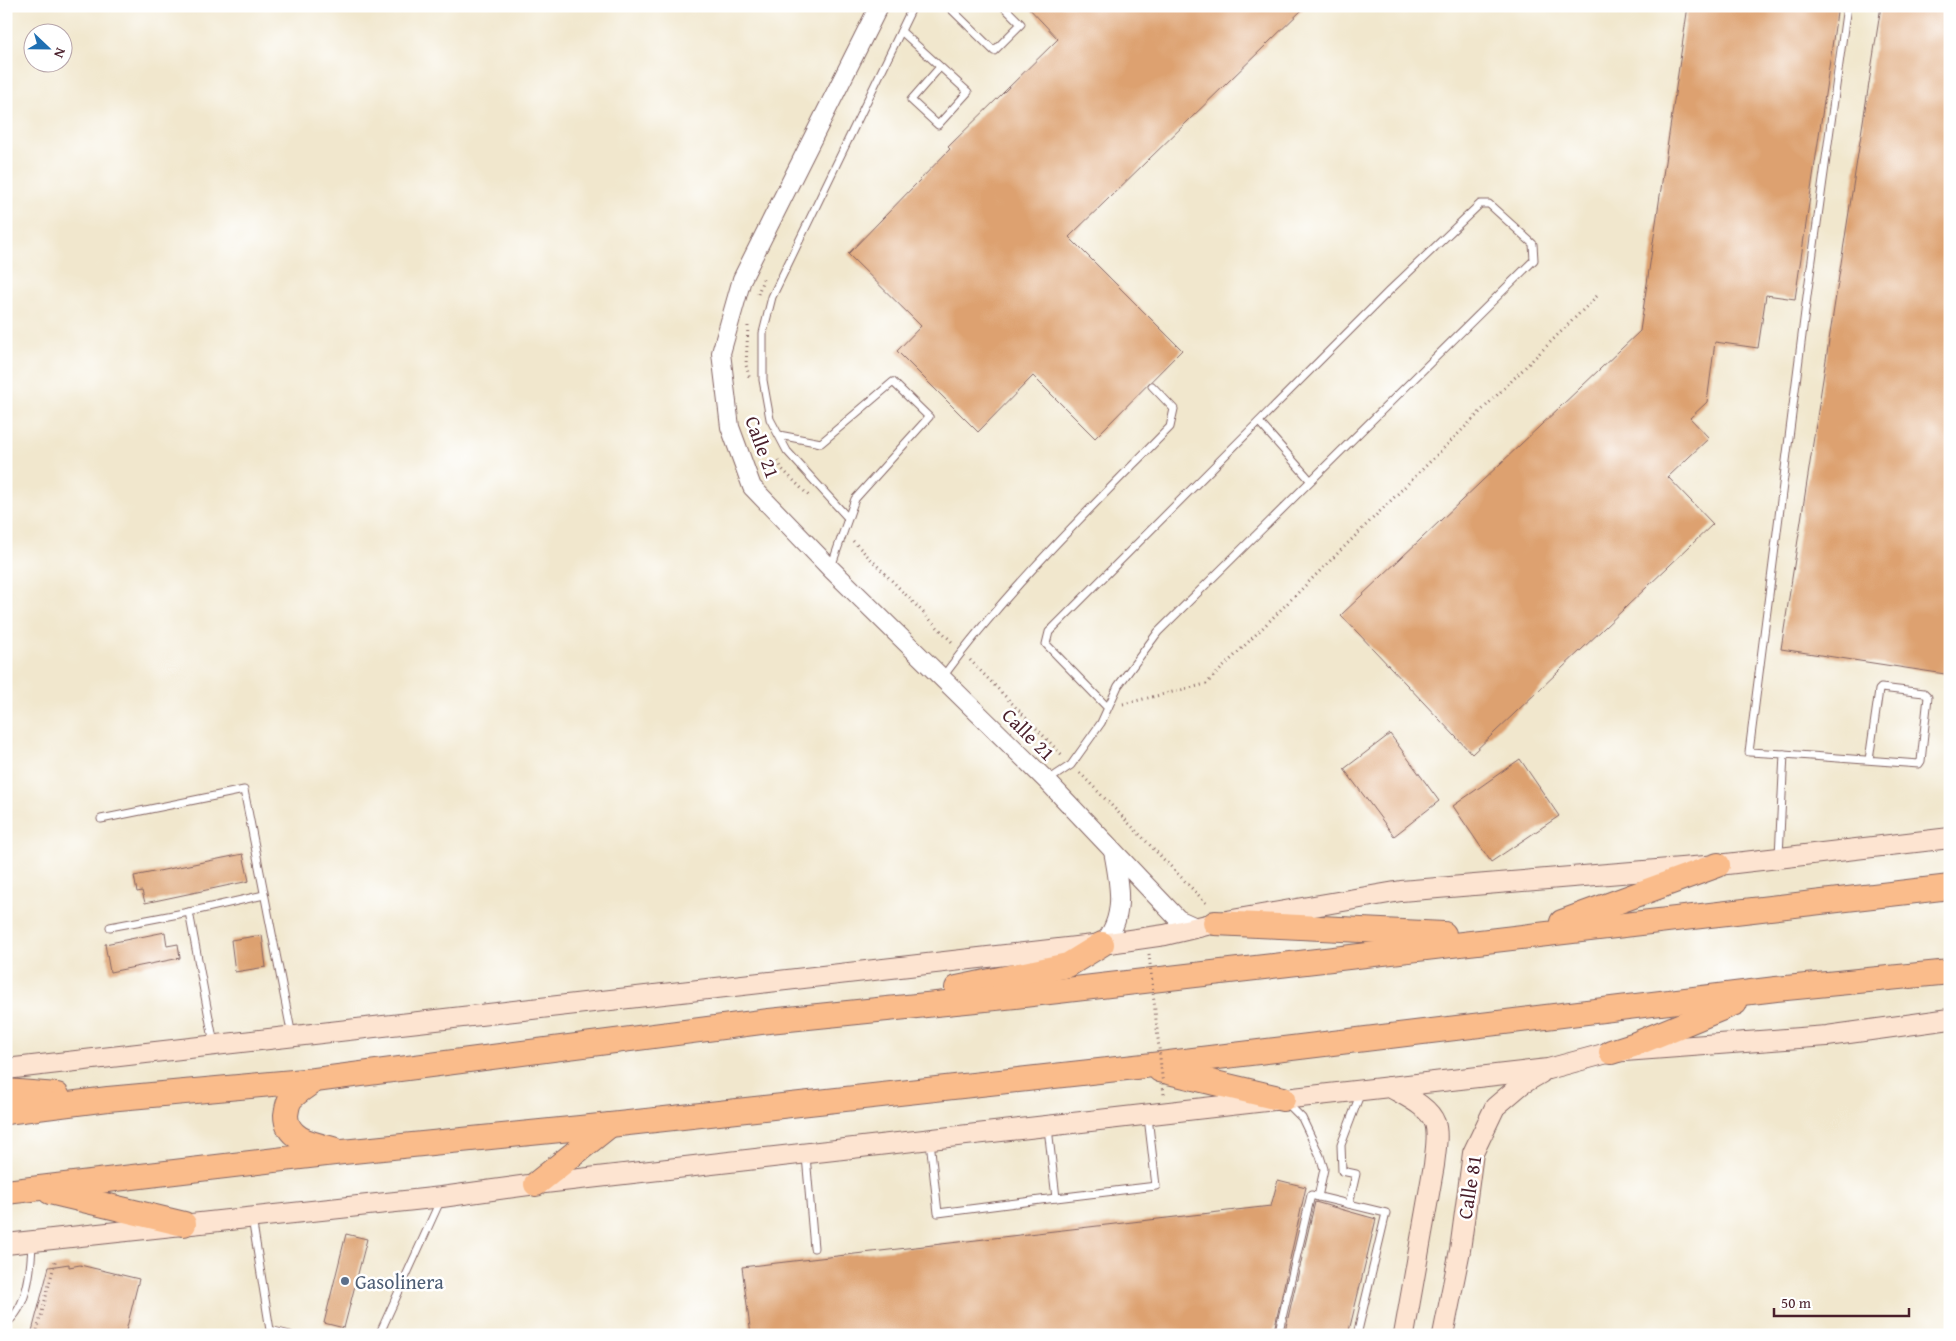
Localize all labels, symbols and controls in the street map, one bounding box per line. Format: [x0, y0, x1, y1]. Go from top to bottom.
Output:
north arrow [22, 22, 72, 72]
text: N [49, 45, 71, 62]
street label: Calle 21 [738, 412, 788, 482]
street label: Calle 21 [996, 701, 1062, 767]
street label: Calle 81 [1450, 1153, 1488, 1221]
place label: Gasolinera [355, 1267, 444, 1296]
marker: Gasolinera [339, 1275, 351, 1287]
scale bar [1774, 1286, 1908, 1318]
text: 50 m [1781, 1292, 1812, 1313]

